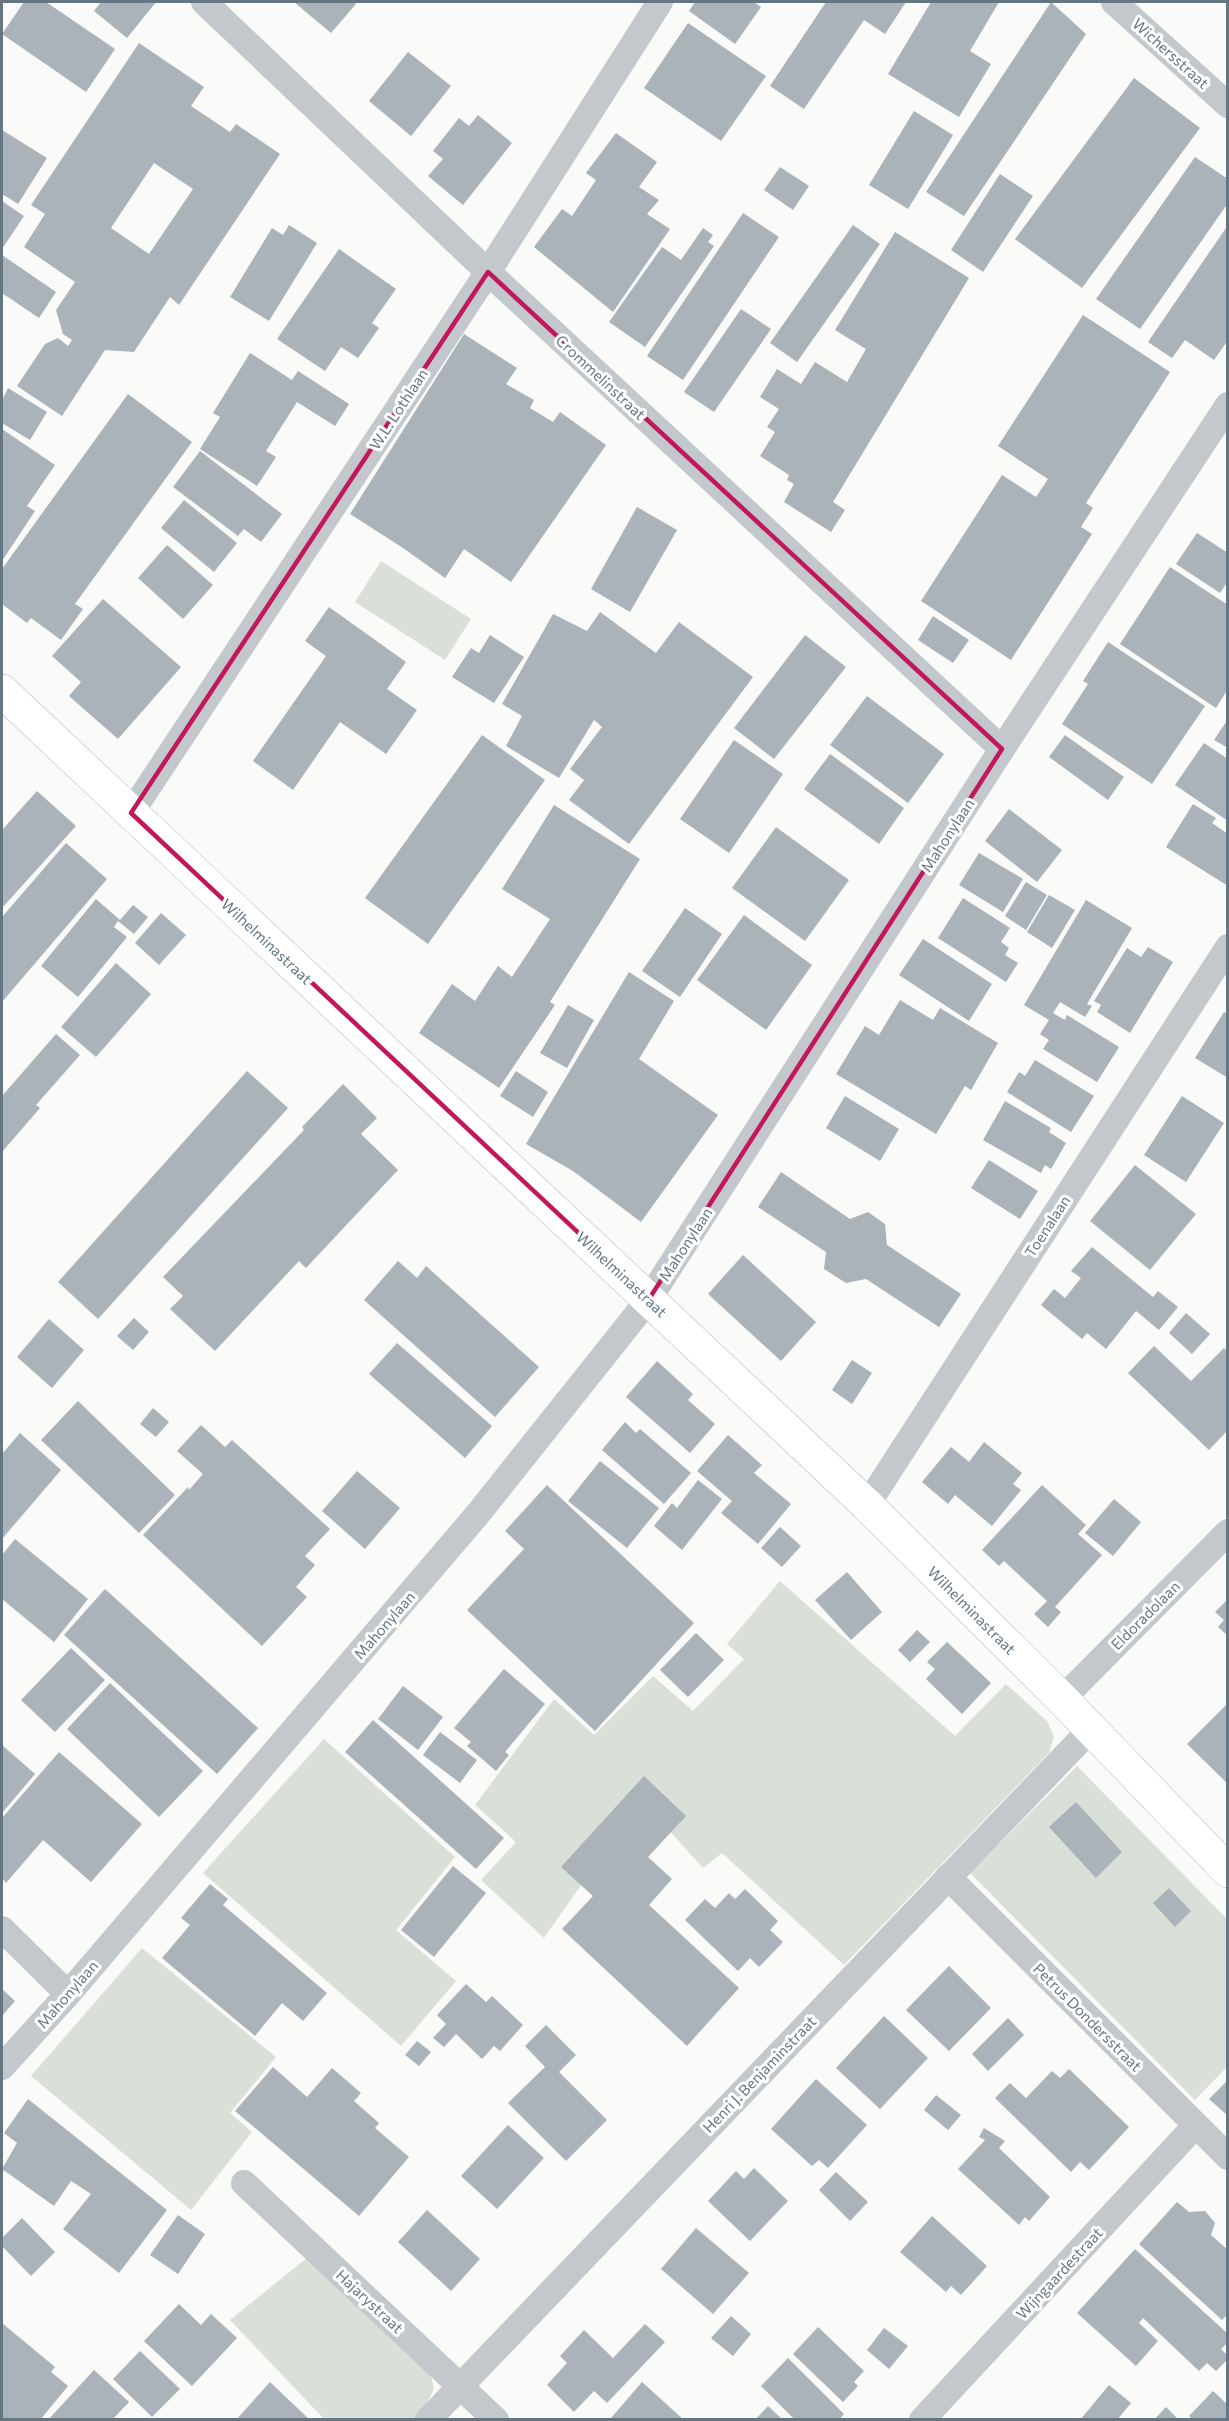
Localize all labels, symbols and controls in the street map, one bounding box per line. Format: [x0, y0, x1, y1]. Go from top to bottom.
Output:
street label: Wichersstraat [1129, 14, 1213, 92]
street label: Crommelinstraat [552, 331, 650, 423]
street label: W.L. Lothlaan [365, 365, 431, 453]
street label: Mahonylaan [917, 795, 977, 875]
street label: Wilhelminastraat [218, 894, 316, 988]
street label: Toenalaan [1020, 1192, 1074, 1260]
street label: Mahonylaan [655, 1204, 715, 1284]
street label: Wilhelminastraat [573, 1227, 671, 1321]
street label: Wilhelminastraat [924, 1562, 1020, 1658]
street label: Eldoradolaan [1107, 1577, 1183, 1653]
street label: Mahonylaan [350, 1587, 418, 1663]
street label: Mahonylaan [33, 1956, 101, 2032]
street label: Petrus Dondersstraat [1030, 1959, 1146, 2075]
street label: Henri J. Benjaminstraat [699, 2012, 819, 2136]
street label: Wijngaardestraat [1012, 2224, 1106, 2322]
street label: Hajarystraat [333, 2265, 407, 2337]

